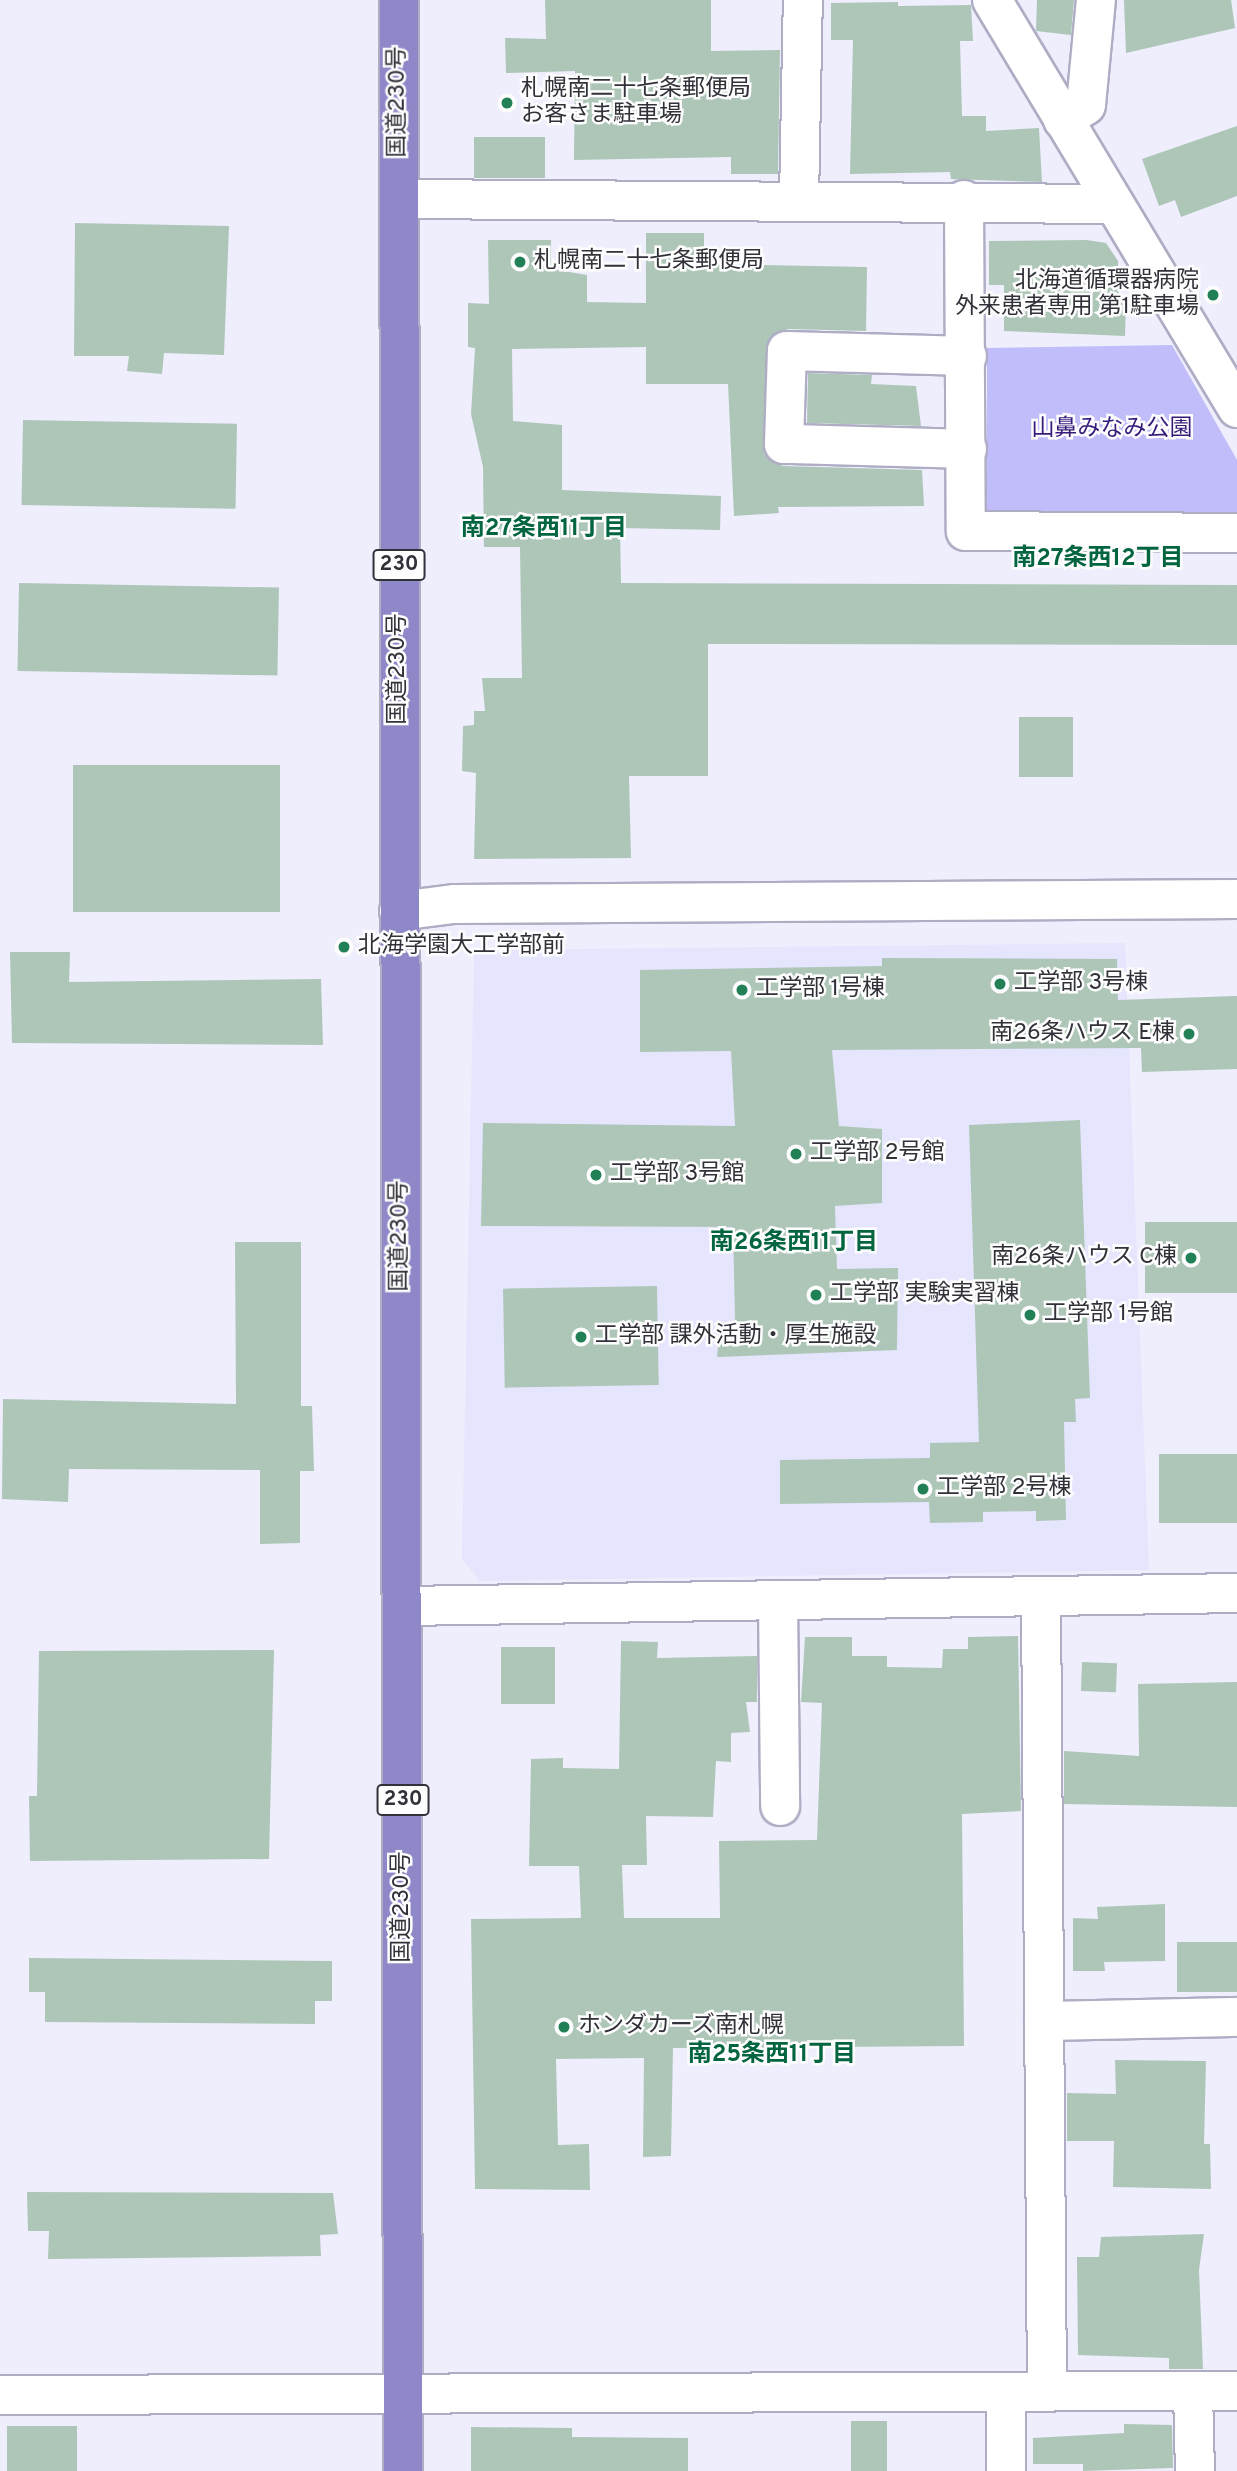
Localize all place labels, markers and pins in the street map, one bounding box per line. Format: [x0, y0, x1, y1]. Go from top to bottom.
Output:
place label: 札幌南二十七条郵便局 お客さま駐車場 [521, 76, 751, 130]
marker: 札幌南二十七条郵便局 お客さま駐車場 [499, 95, 515, 111]
place label: 札幌南二十七条郵便局 [534, 248, 764, 276]
marker: 札幌南二十七条郵便局 [512, 254, 528, 270]
place label: 北海道循環器病院 外来患者専用 第1駐車場 [955, 268, 1199, 322]
marker: 北海道循環器病院 外来患者専用 第1駐車場 [1205, 287, 1221, 303]
place label: 北海学園大工学部前 [358, 933, 565, 961]
marker: 北海学園大工学部前 [336, 939, 352, 955]
place label: 工学部 3号棟 [1014, 970, 1148, 998]
place label: 工学部 1号棟 [756, 976, 885, 1004]
marker: 工学部 3号棟 [992, 976, 1008, 992]
marker: 工学部 1号棟 [734, 982, 750, 998]
place label: 南26条ハウス E棟 [990, 1020, 1175, 1048]
marker: 南26条ハウス E棟 [1181, 1026, 1197, 1042]
place label: 工学部 2号館 [810, 1140, 944, 1168]
marker: 工学部 2号館 [788, 1146, 804, 1162]
place label: 工学部 3号館 [610, 1161, 744, 1189]
marker: 工学部 3号館 [588, 1167, 604, 1183]
place label: 南26条ハウス C棟 [991, 1244, 1177, 1272]
marker: 南26条ハウス C棟 [1183, 1250, 1199, 1266]
place label: 工学部 実験実習棟 [830, 1281, 1019, 1309]
marker: 工学部 実験実習棟 [808, 1287, 824, 1303]
place label: 工学部 1号館 [1044, 1301, 1173, 1329]
marker: 工学部 1号館 [1022, 1307, 1038, 1323]
place label: 工学部 課外活動・厚生施設 [595, 1323, 876, 1351]
marker: 工学部 課外活動・厚生施設 [573, 1329, 589, 1345]
place label: 工学部 2号棟 [937, 1475, 1071, 1503]
marker: 工学部 2号棟 [915, 1481, 931, 1497]
place label: ホンダカーズ南札幌 [578, 2013, 785, 2041]
marker: ホンダカーズ南札幌 [556, 2019, 572, 2035]

